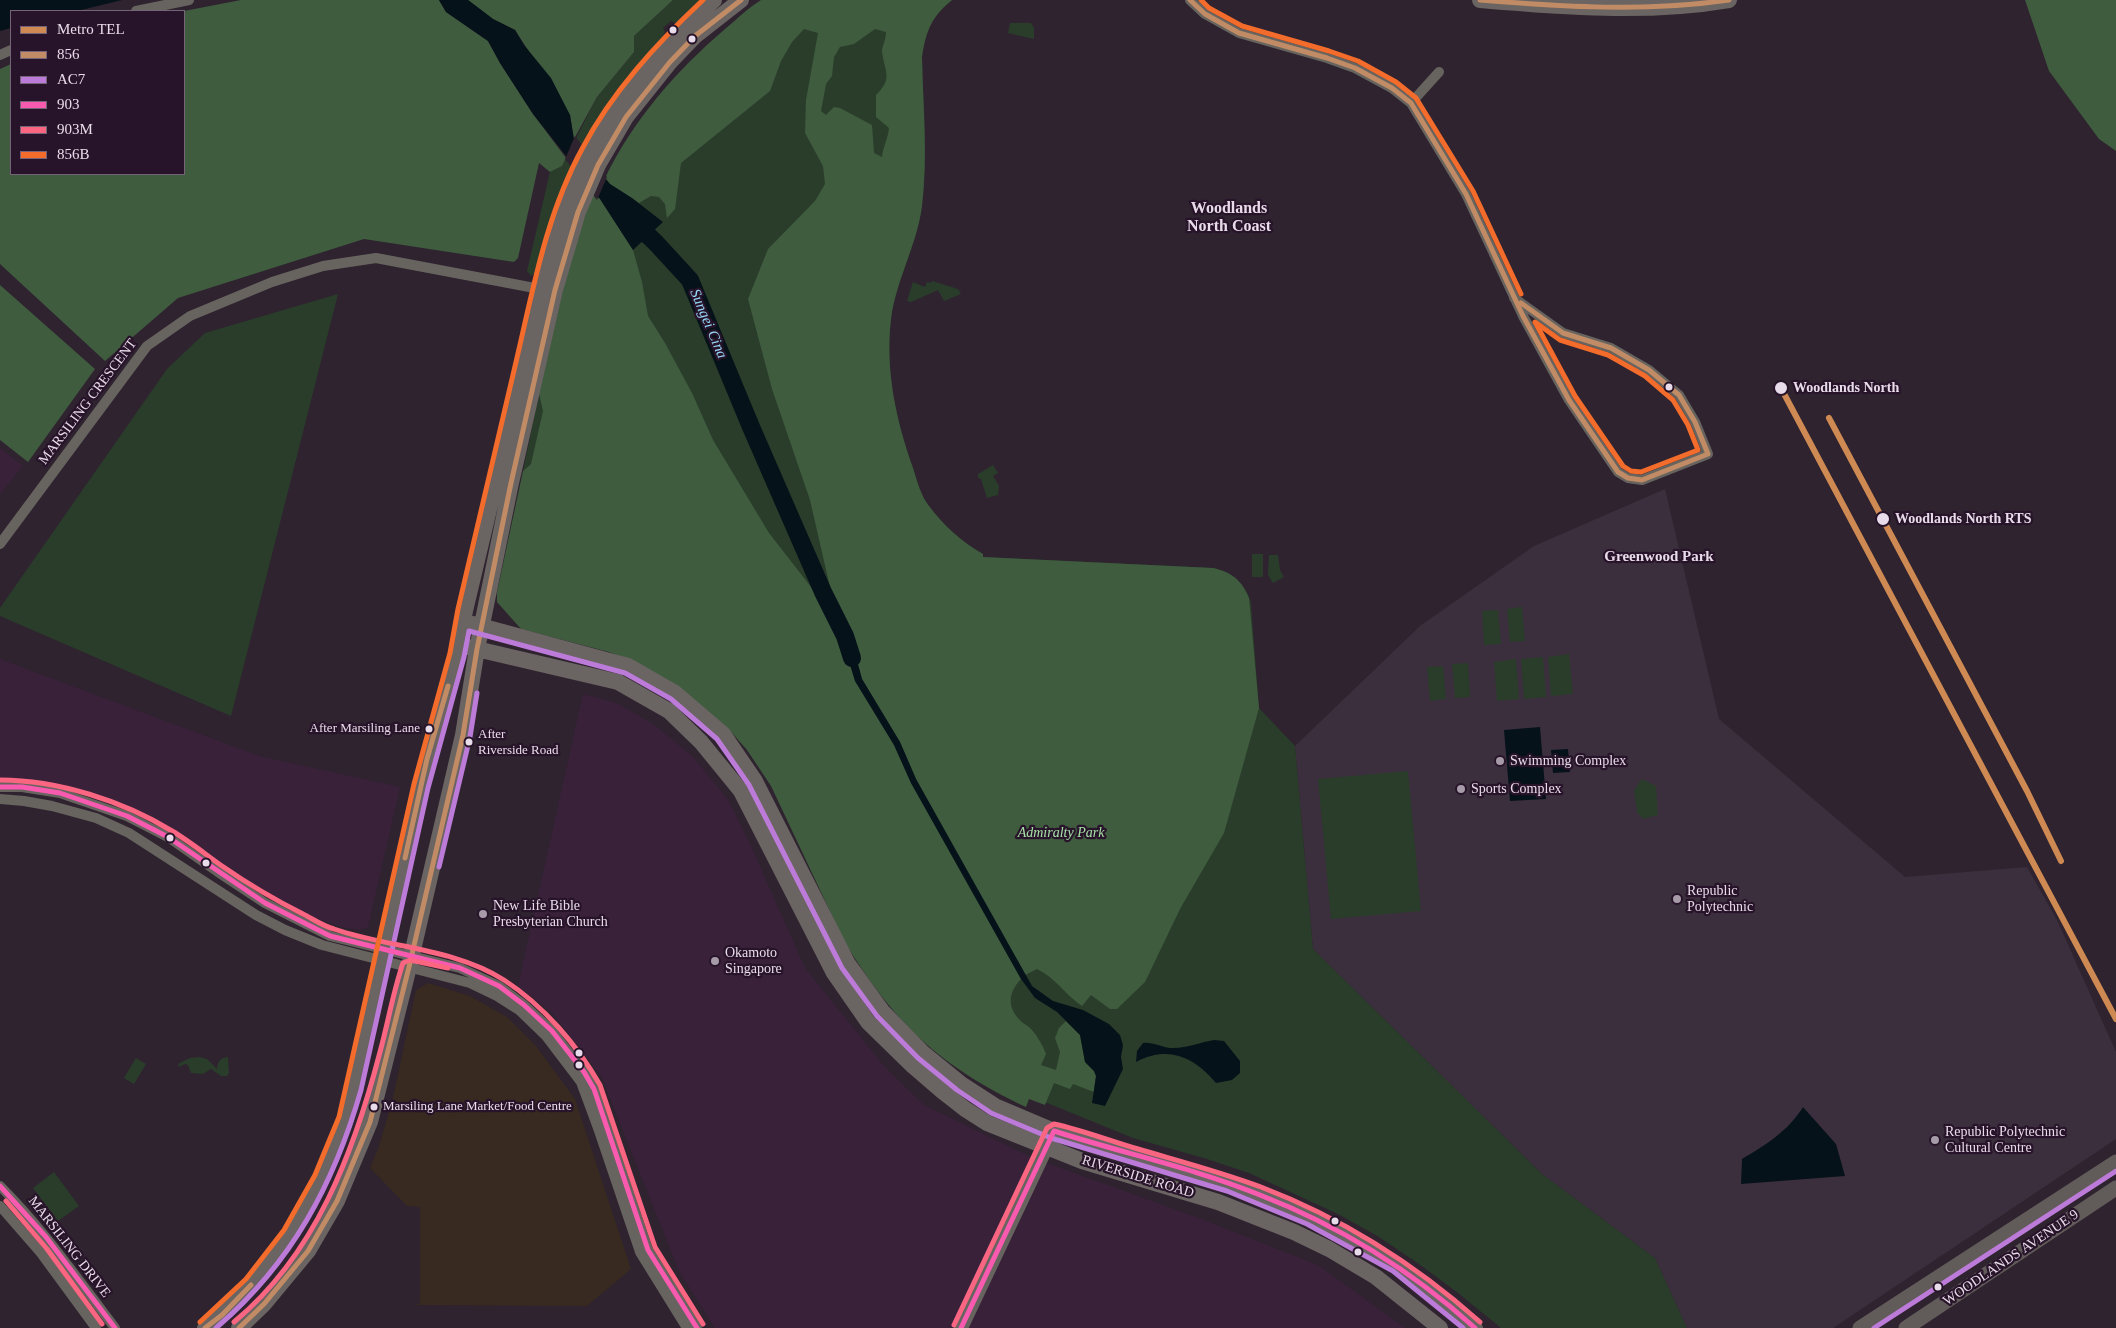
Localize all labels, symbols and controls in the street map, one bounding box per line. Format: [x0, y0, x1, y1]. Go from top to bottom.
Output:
legend [10, 10, 185, 175]
text: Metro TEL [57, 21, 125, 37]
unlabelled marker [668, 25, 678, 35]
unlabelled marker [687, 34, 697, 44]
text: 856 [57, 46, 80, 62]
text: AC7 [57, 71, 85, 87]
text: 903 [57, 96, 80, 112]
text: 903M [57, 121, 93, 137]
text: 856B [57, 146, 90, 162]
district label: Woodlands North Coast [1187, 199, 1271, 237]
water label: Sungei Cina [685, 287, 731, 361]
street label: MARSILING CRESCENT [35, 336, 141, 468]
marker: Woodlands North [1773, 380, 1789, 396]
place label: Woodlands North [1793, 380, 1899, 396]
unlabelled marker [1664, 382, 1674, 392]
marker: Woodlands North RTS [1875, 511, 1891, 527]
place label: Woodlands North RTS [1895, 511, 2031, 527]
district label: Greenwood Park [1604, 548, 1714, 566]
place label: After Marsiling Lane [310, 721, 420, 737]
marker: After Marsiling Lane [424, 724, 434, 734]
place label: After Riverside Road [478, 727, 559, 758]
marker: After Riverside Road [464, 737, 474, 747]
place label: Swimming Complex [1510, 753, 1626, 769]
marker: Swimming Complex [1494, 755, 1506, 767]
place label: Sports Complex [1471, 781, 1562, 797]
marker: Sports Complex [1455, 783, 1467, 795]
park label: Admiralty Park [1018, 825, 1104, 841]
unlabelled marker [165, 833, 175, 843]
unlabelled marker [201, 858, 211, 868]
place label: Republic Polytechnic [1687, 883, 1753, 916]
marker: Republic Polytechnic [1671, 893, 1683, 905]
place label: New Life Bible Presbyterian Church [493, 898, 608, 930]
marker: New Life Bible Presbyterian Church [477, 908, 489, 920]
place label: Okamoto Singapore [725, 945, 782, 978]
marker: Okamoto Singapore [709, 955, 721, 967]
unlabelled marker [574, 1048, 584, 1058]
unlabelled marker [574, 1060, 584, 1070]
place label: Marsiling Lane Market/Food Centre [383, 1099, 572, 1115]
marker: Marsiling Lane Market/Food Centre [369, 1102, 379, 1112]
place label: Republic Polytechnic Cultural Centre [1945, 1124, 2065, 1156]
marker: Republic Polytechnic Cultural Centre [1929, 1134, 1941, 1146]
street label: RIVERSIDE ROAD [1080, 1152, 1196, 1202]
street label: MARSILING DRIVE [24, 1193, 114, 1301]
street label: WOODLANDS AVENUE 9 [1940, 1206, 2082, 1310]
unlabelled marker [1330, 1216, 1340, 1226]
unlabelled marker [1353, 1247, 1363, 1257]
unlabelled marker [1933, 1282, 1943, 1292]

